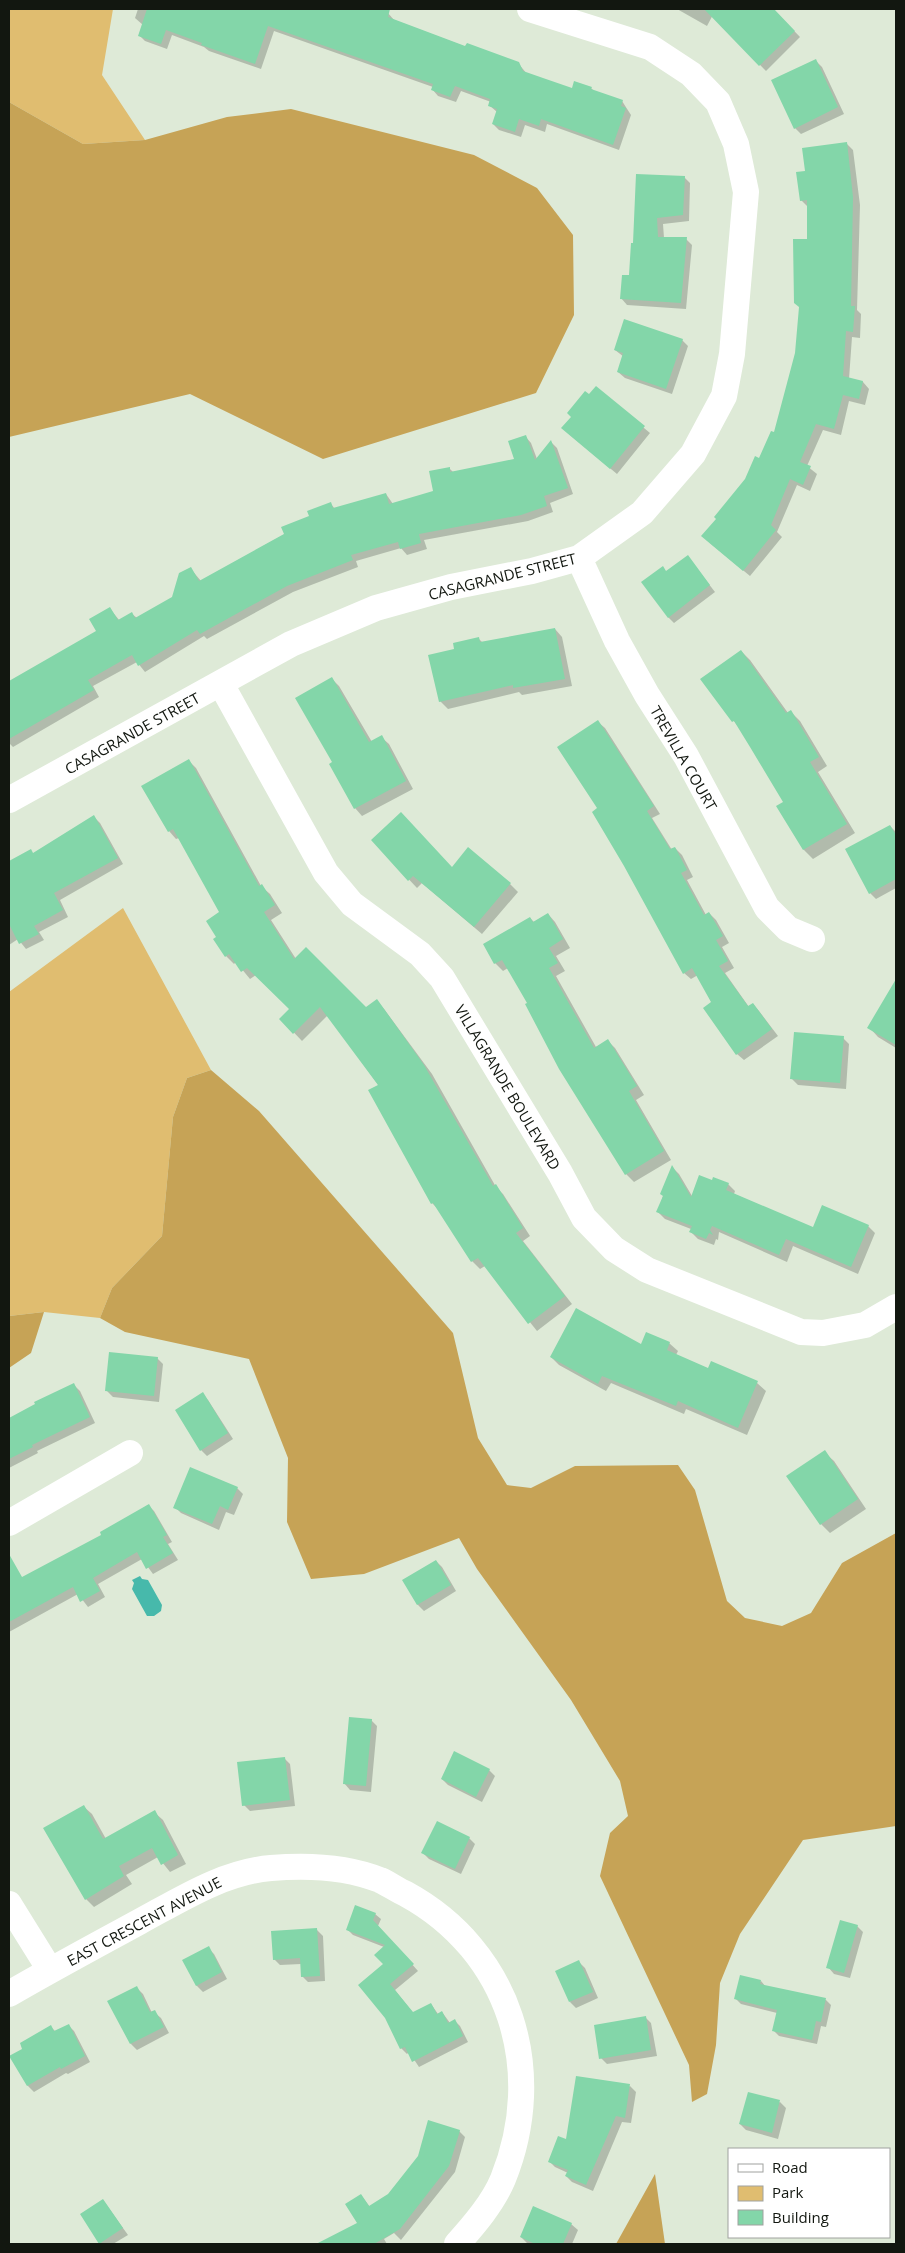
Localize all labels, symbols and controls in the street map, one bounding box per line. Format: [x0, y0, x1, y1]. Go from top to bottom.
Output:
street label: CASAGRANDE STREET [426, 548, 579, 604]
street label: CASAGRANDE STREET [61, 687, 204, 778]
street label: TREVILLA COURT [646, 702, 722, 815]
street label: VILLAGRANDE BOULEVARD [451, 1001, 565, 1173]
street label: EAST CRESCENT AVENUE [63, 1872, 225, 1970]
legend [728, 2148, 890, 2238]
text: Road [772, 2157, 808, 2177]
text: Park [772, 2182, 803, 2202]
text: Building [772, 2207, 829, 2227]

